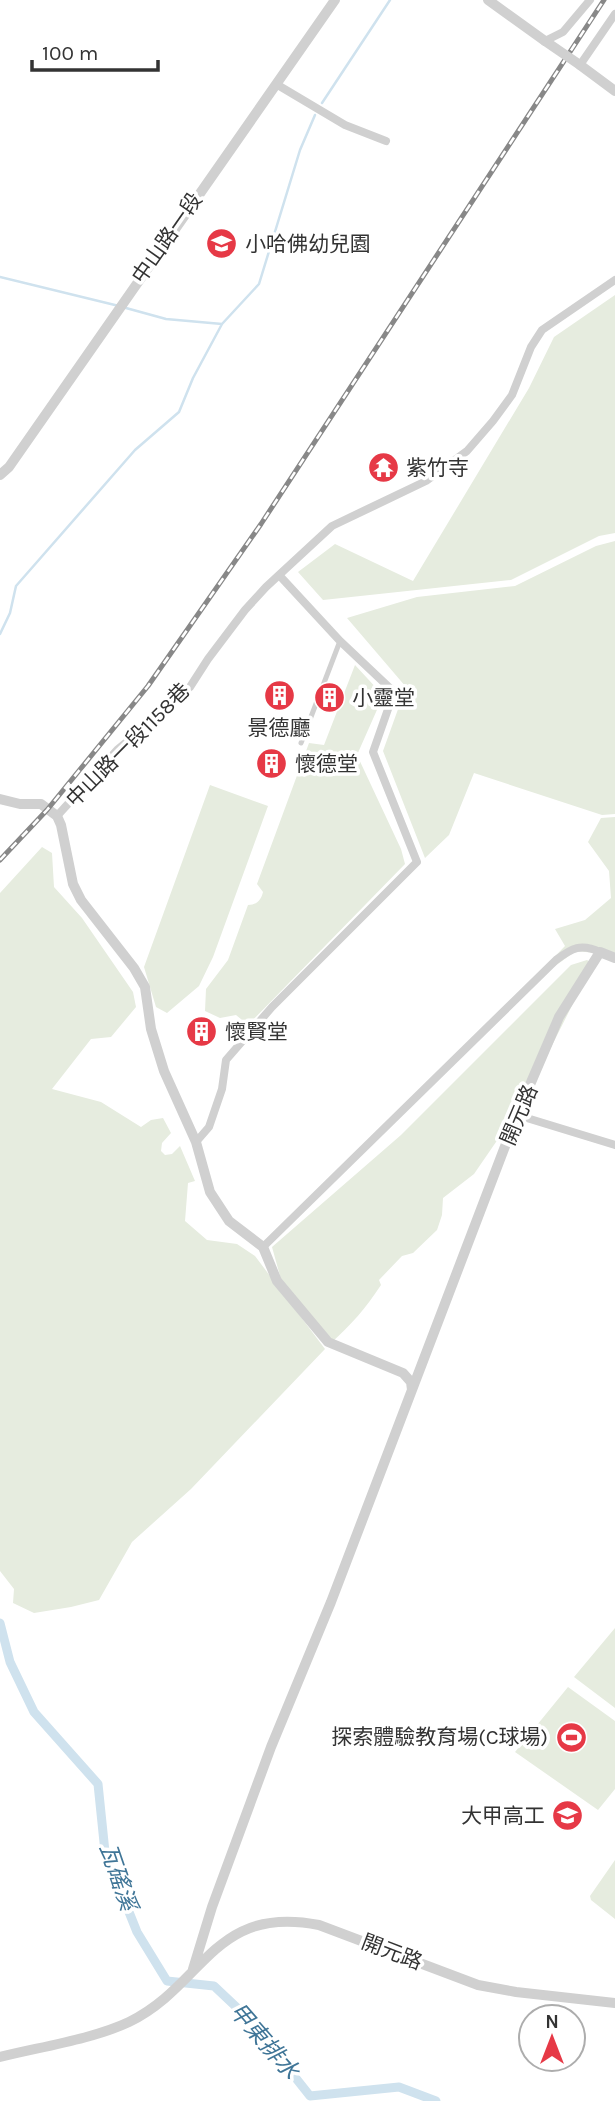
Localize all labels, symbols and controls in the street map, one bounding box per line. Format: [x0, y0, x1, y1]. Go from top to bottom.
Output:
scale bar [32, 28, 158, 72]
text: 100 m [42, 41, 99, 65]
street label: 中山路一段 [127, 188, 207, 288]
school or university icon: 小哈佛幼兒園 [205, 227, 239, 261]
place label: 小哈佛幼兒園 [245, 232, 371, 256]
temple icon: 紫竹寺 [366, 451, 400, 485]
place label: 紫竹寺 [406, 456, 469, 480]
street label: 中山路一段1158巷 [61, 678, 195, 812]
building icon: 景德廳 [262, 679, 296, 713]
building icon: 小靈堂 [312, 681, 346, 715]
place label: 小靈堂 [352, 686, 415, 710]
place label: 景德廳 [248, 716, 311, 740]
building icon: 懷德堂 [255, 747, 289, 781]
place label: 懷德堂 [295, 752, 358, 776]
building icon: 懷賢堂 [185, 1015, 219, 1049]
place label: 懷賢堂 [225, 1020, 288, 1044]
street label: 開元路 [496, 1081, 542, 1149]
sports icon: 探索體驗教育場(C球場) [554, 1720, 588, 1754]
place label: 探索體驗教育場(C球場) [331, 1725, 548, 1749]
school or university icon: 大甲高工 [551, 1799, 585, 1833]
place label: 大甲高工 [461, 1804, 545, 1828]
water label: 瓦磘溪 [94, 1840, 143, 1917]
street label: 開元路 [358, 1930, 426, 1974]
water label: 甲東排水 [224, 1997, 305, 2085]
north arrow [517, 2003, 587, 2073]
text: N [545, 2011, 559, 2033]

